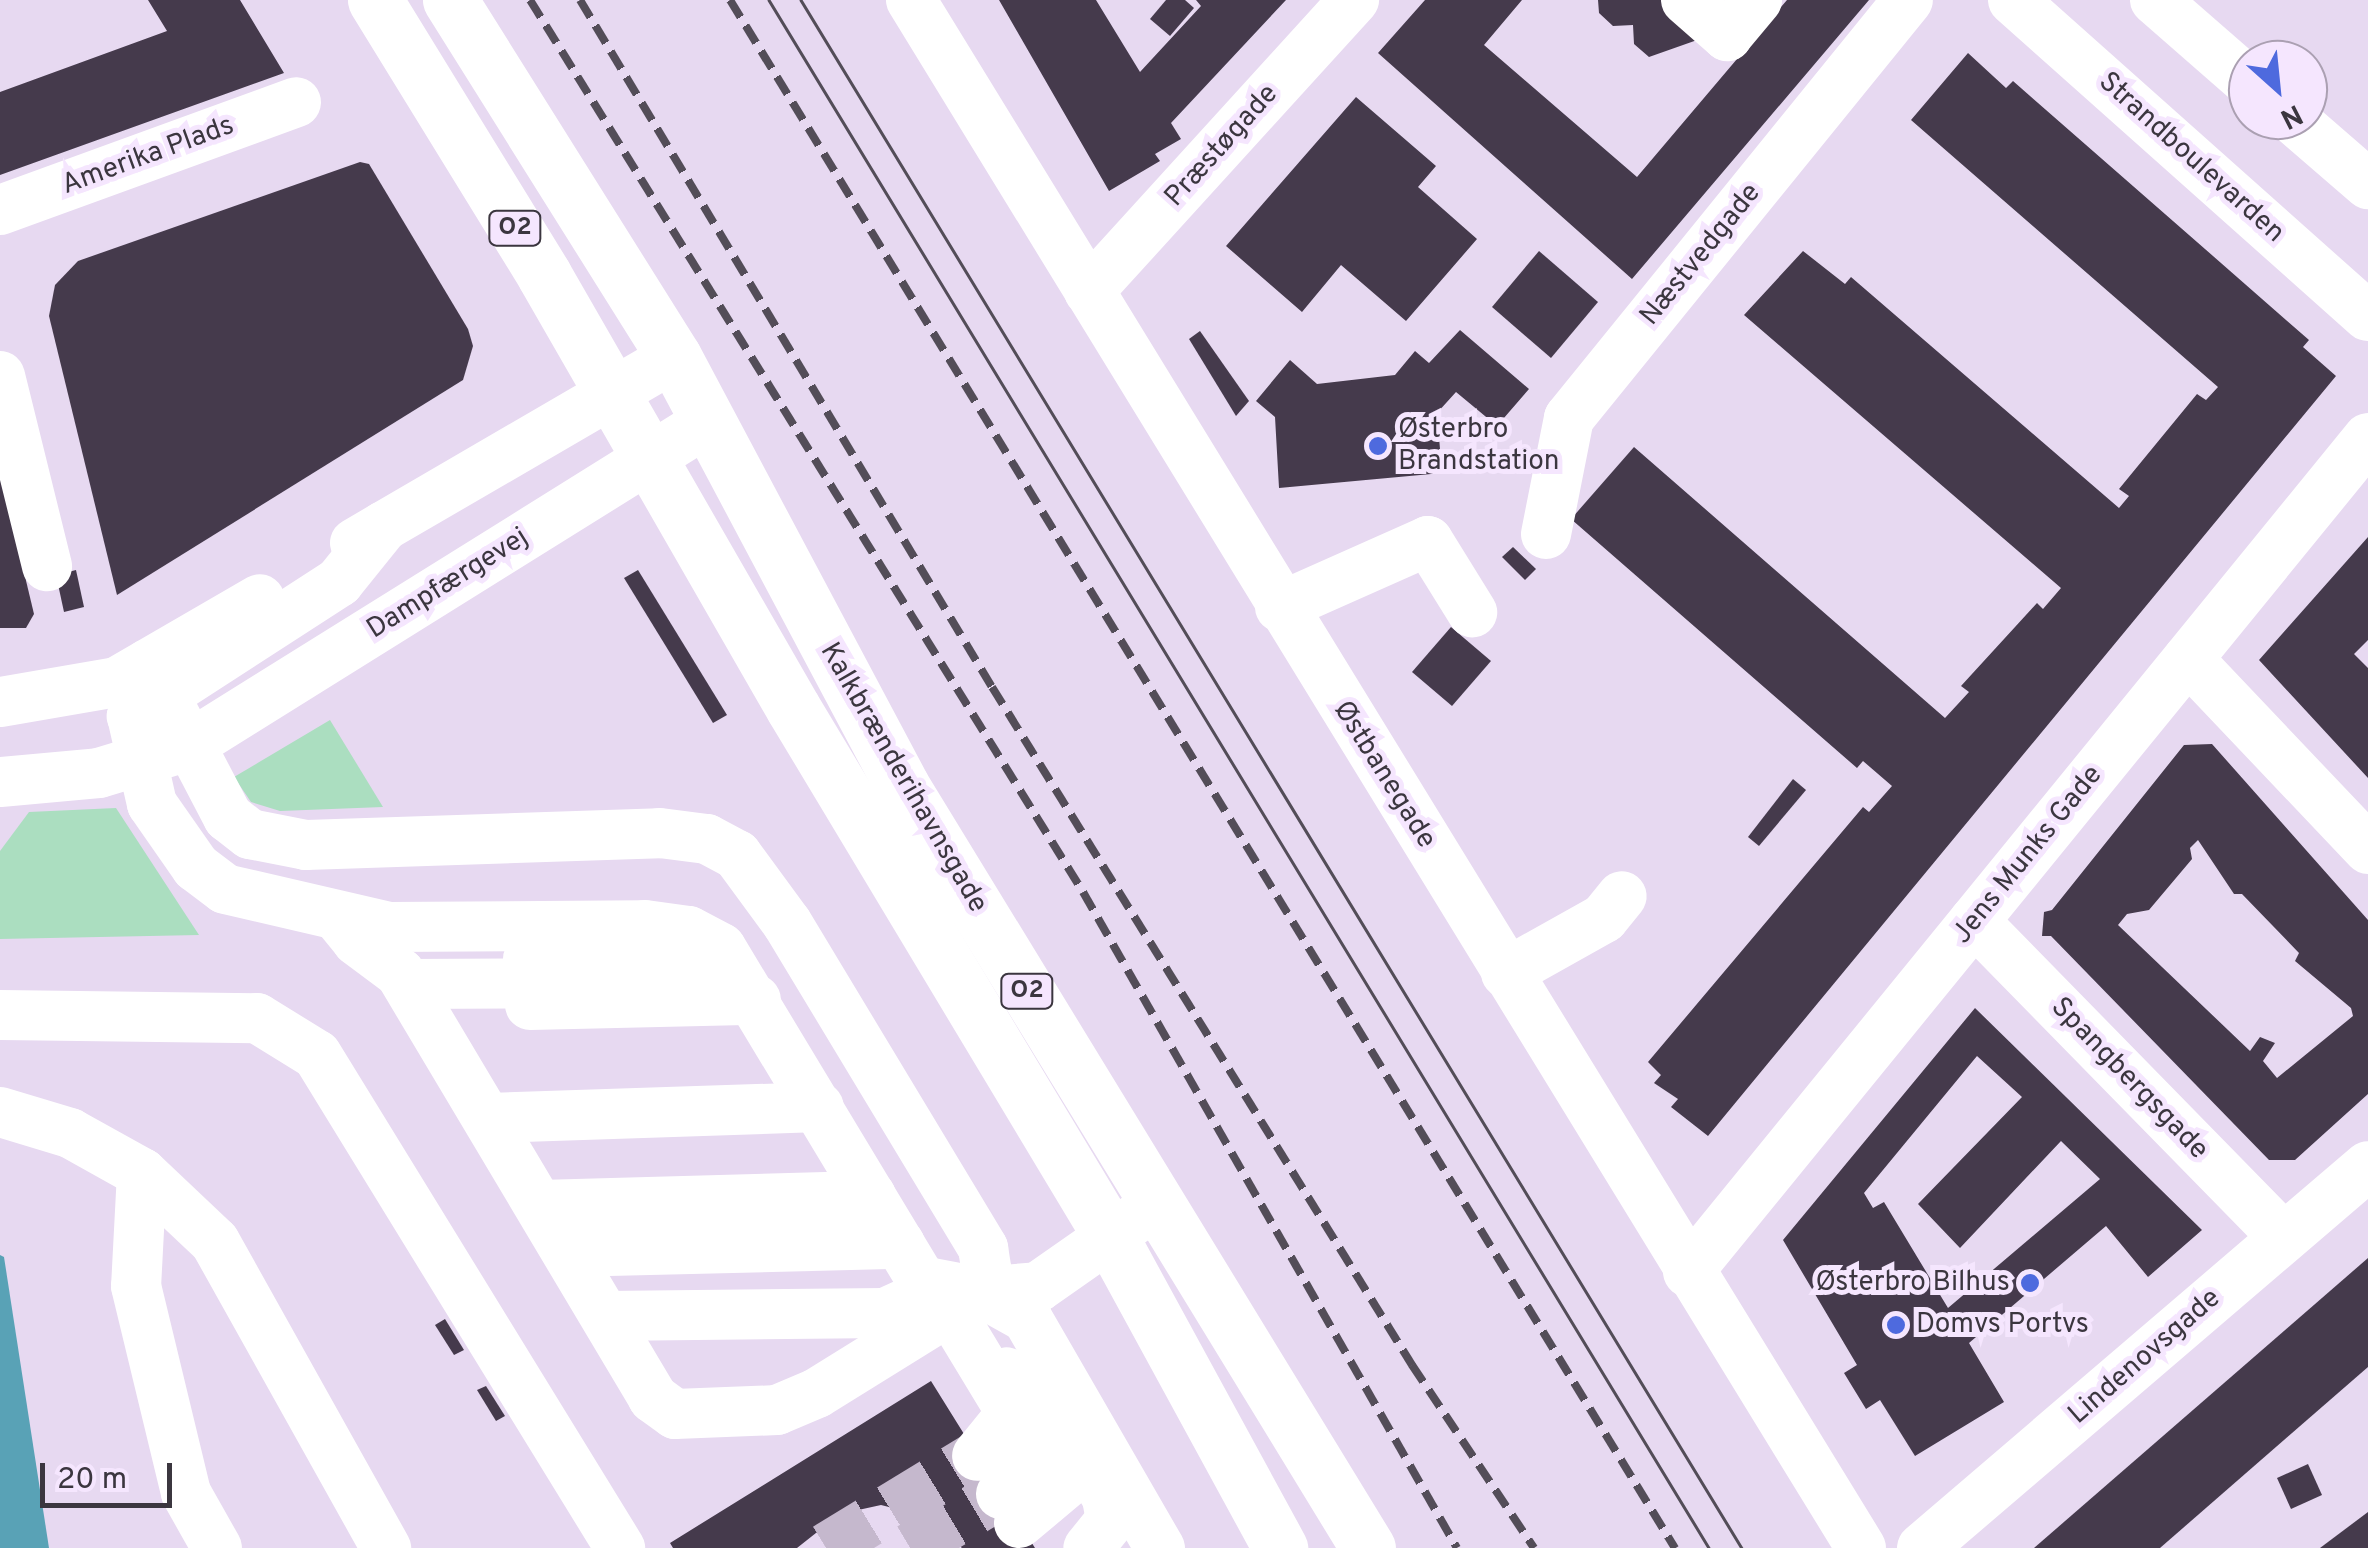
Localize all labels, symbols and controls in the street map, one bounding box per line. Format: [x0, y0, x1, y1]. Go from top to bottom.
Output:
north arrow [2228, 40, 2328, 140]
street label: Strandboulevarden [2091, 66, 2291, 250]
street label: Præstøgade [1158, 78, 1286, 214]
text: N [2274, 94, 2308, 136]
street label: Amerika Plads [57, 109, 239, 203]
street label: Næstvedgade [1633, 177, 1769, 333]
road number: O2 [488, 208, 542, 248]
place label: Østerbro Brandstation [1398, 413, 1560, 479]
marker: Østerbro Brandstation [1367, 435, 1389, 457]
street label: Dampfærgevej [361, 521, 535, 647]
street label: Kalkbrænderihavnsgade [812, 637, 994, 919]
street label: Østbanegade [1325, 695, 1443, 855]
street label: Jens Munks Gade [1946, 759, 2110, 951]
road number: O2 [1000, 971, 1054, 1011]
street label: Spangbergsgade [2043, 991, 2215, 1167]
place label: Østerbro Bilhus [1816, 1266, 2010, 1300]
marker: Østerbro Bilhus [2019, 1272, 2041, 1294]
street label: Lindenovsgade [2062, 1282, 2228, 1432]
place label: Domvs Portvs [1916, 1308, 2089, 1342]
marker: Domvs Portvs [1885, 1314, 1907, 1336]
scale bar [45, 1443, 178, 1505]
text: 20 m [57, 1462, 127, 1499]

